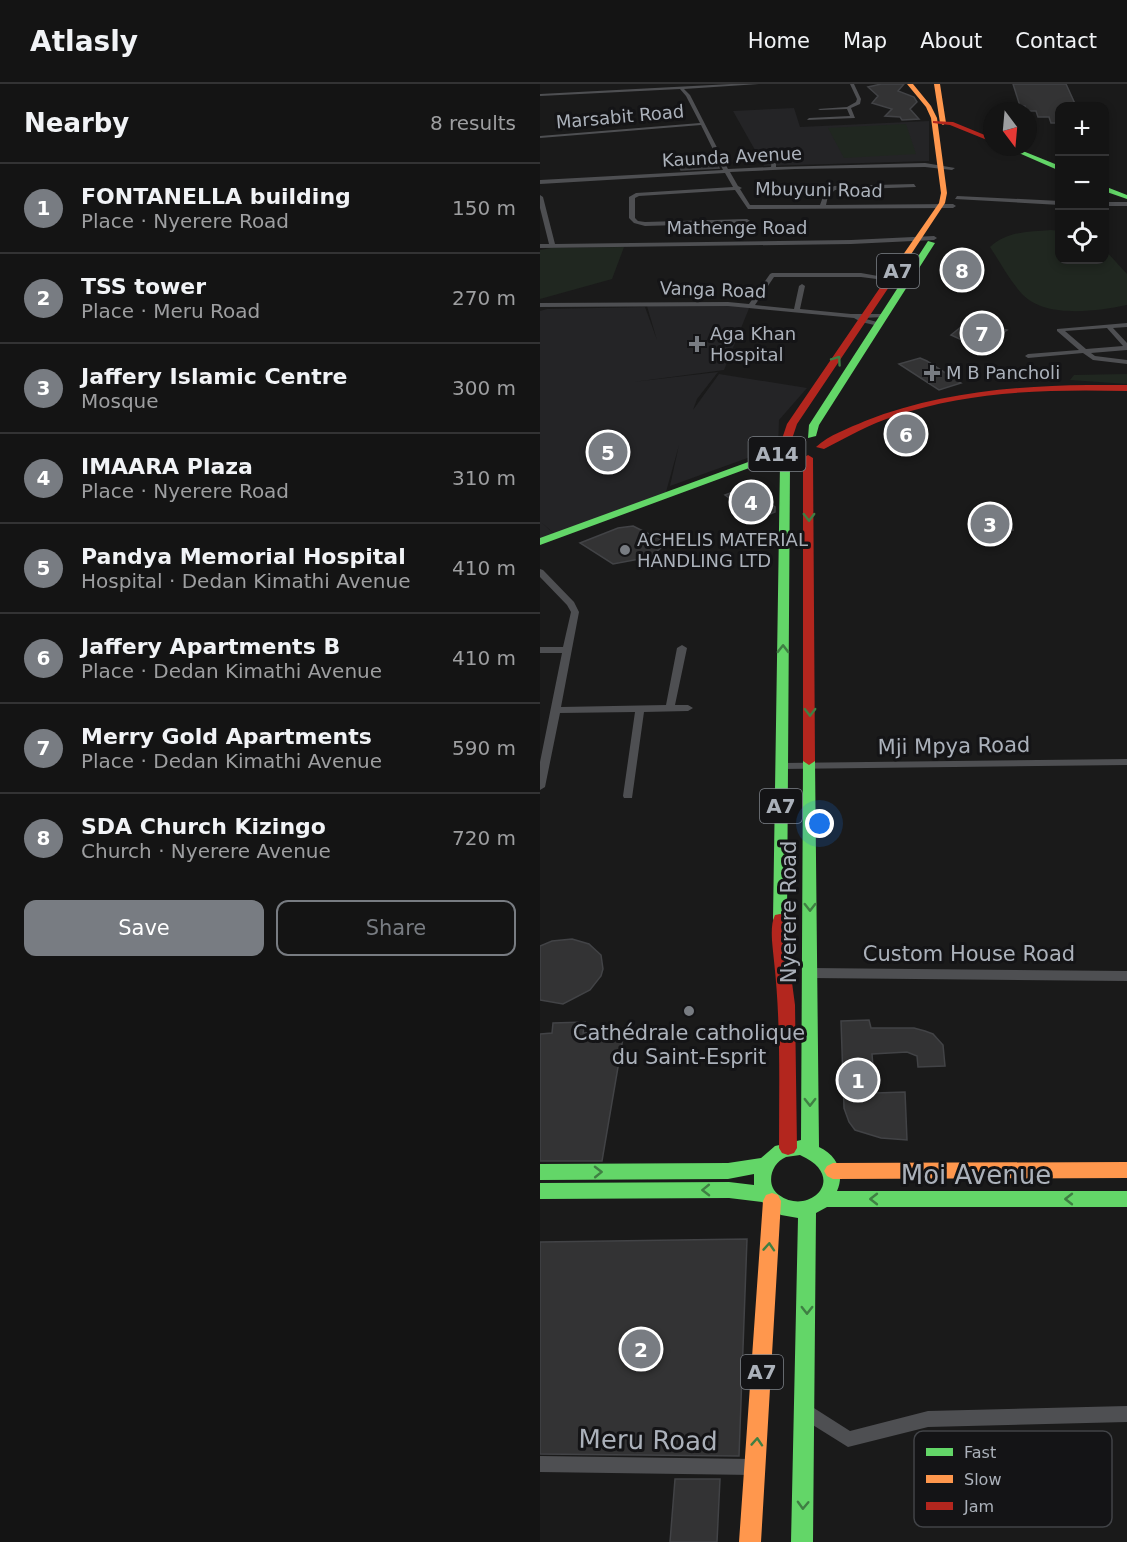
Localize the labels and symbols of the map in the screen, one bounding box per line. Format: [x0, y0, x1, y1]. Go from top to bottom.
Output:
street label: Marsabit Road [555, 100, 685, 133]
north arrow [983, 102, 1037, 156]
street label: Kaunda Avenue [661, 142, 803, 171]
street label: Mbuyuni Road [755, 178, 883, 201]
street label: Mathenge Road [667, 217, 807, 238]
pin: 8 [942, 248, 982, 292]
road number: A7 [877, 254, 919, 288]
street label: Vanga Road [659, 277, 767, 302]
pin: 7 [962, 310, 1002, 356]
place label: Aga Khan Hospital [710, 323, 796, 365]
marker: Aga Khan Hospital [688, 335, 706, 353]
one-way arrow [830, 355, 841, 366]
place label: M B Pancholi [946, 362, 1060, 383]
marker: M B Pancholi [923, 364, 941, 382]
pin: 6 [886, 412, 926, 456]
pin: 5 [588, 430, 628, 475]
road number: A14 [748, 437, 806, 471]
pin: 4 [732, 480, 770, 524]
pin: 3 [970, 502, 1010, 546]
one-way arrow [803, 512, 815, 521]
place label: ACHELIS MATERIAL HANDLING LTD [637, 529, 808, 571]
marker: ACHELIS MATERIAL HANDLING LTD [618, 543, 632, 557]
one-way arrow [777, 645, 789, 654]
one-way arrow [804, 707, 816, 716]
street label: Mji Mpya Road [878, 733, 1030, 759]
road number: A7 [760, 789, 802, 823]
your location [805, 809, 834, 838]
street label: Nyerere Road [777, 841, 801, 983]
one-way arrow [804, 902, 817, 911]
street label: Custom House Road [863, 942, 1075, 966]
marker: Cathédrale catholique du Saint-Esprit [682, 1004, 696, 1018]
place label: Cathédrale catholique du Saint-Esprit [573, 1021, 805, 1069]
pin: 1 [838, 1058, 878, 1102]
one-way arrow [804, 1097, 816, 1106]
street label: Moi Avenue [901, 1160, 1051, 1190]
one-way arrow [594, 1166, 603, 1178]
one-way arrow [702, 1184, 711, 1196]
one-way arrow [869, 1193, 878, 1205]
one-way arrow [1064, 1193, 1073, 1205]
one-way arrow [763, 1243, 776, 1252]
one-way arrow [800, 1305, 813, 1314]
pin: 2 [622, 1326, 660, 1372]
road number: A7 [741, 1355, 783, 1389]
street label: Meru Road [578, 1424, 718, 1456]
legend [914, 1431, 1112, 1527]
one-way arrow [751, 1437, 764, 1446]
text: Fast [964, 1443, 996, 1462]
text: Slow [964, 1470, 1001, 1489]
text: Jam [963, 1497, 994, 1516]
one-way arrow [797, 1500, 809, 1509]

